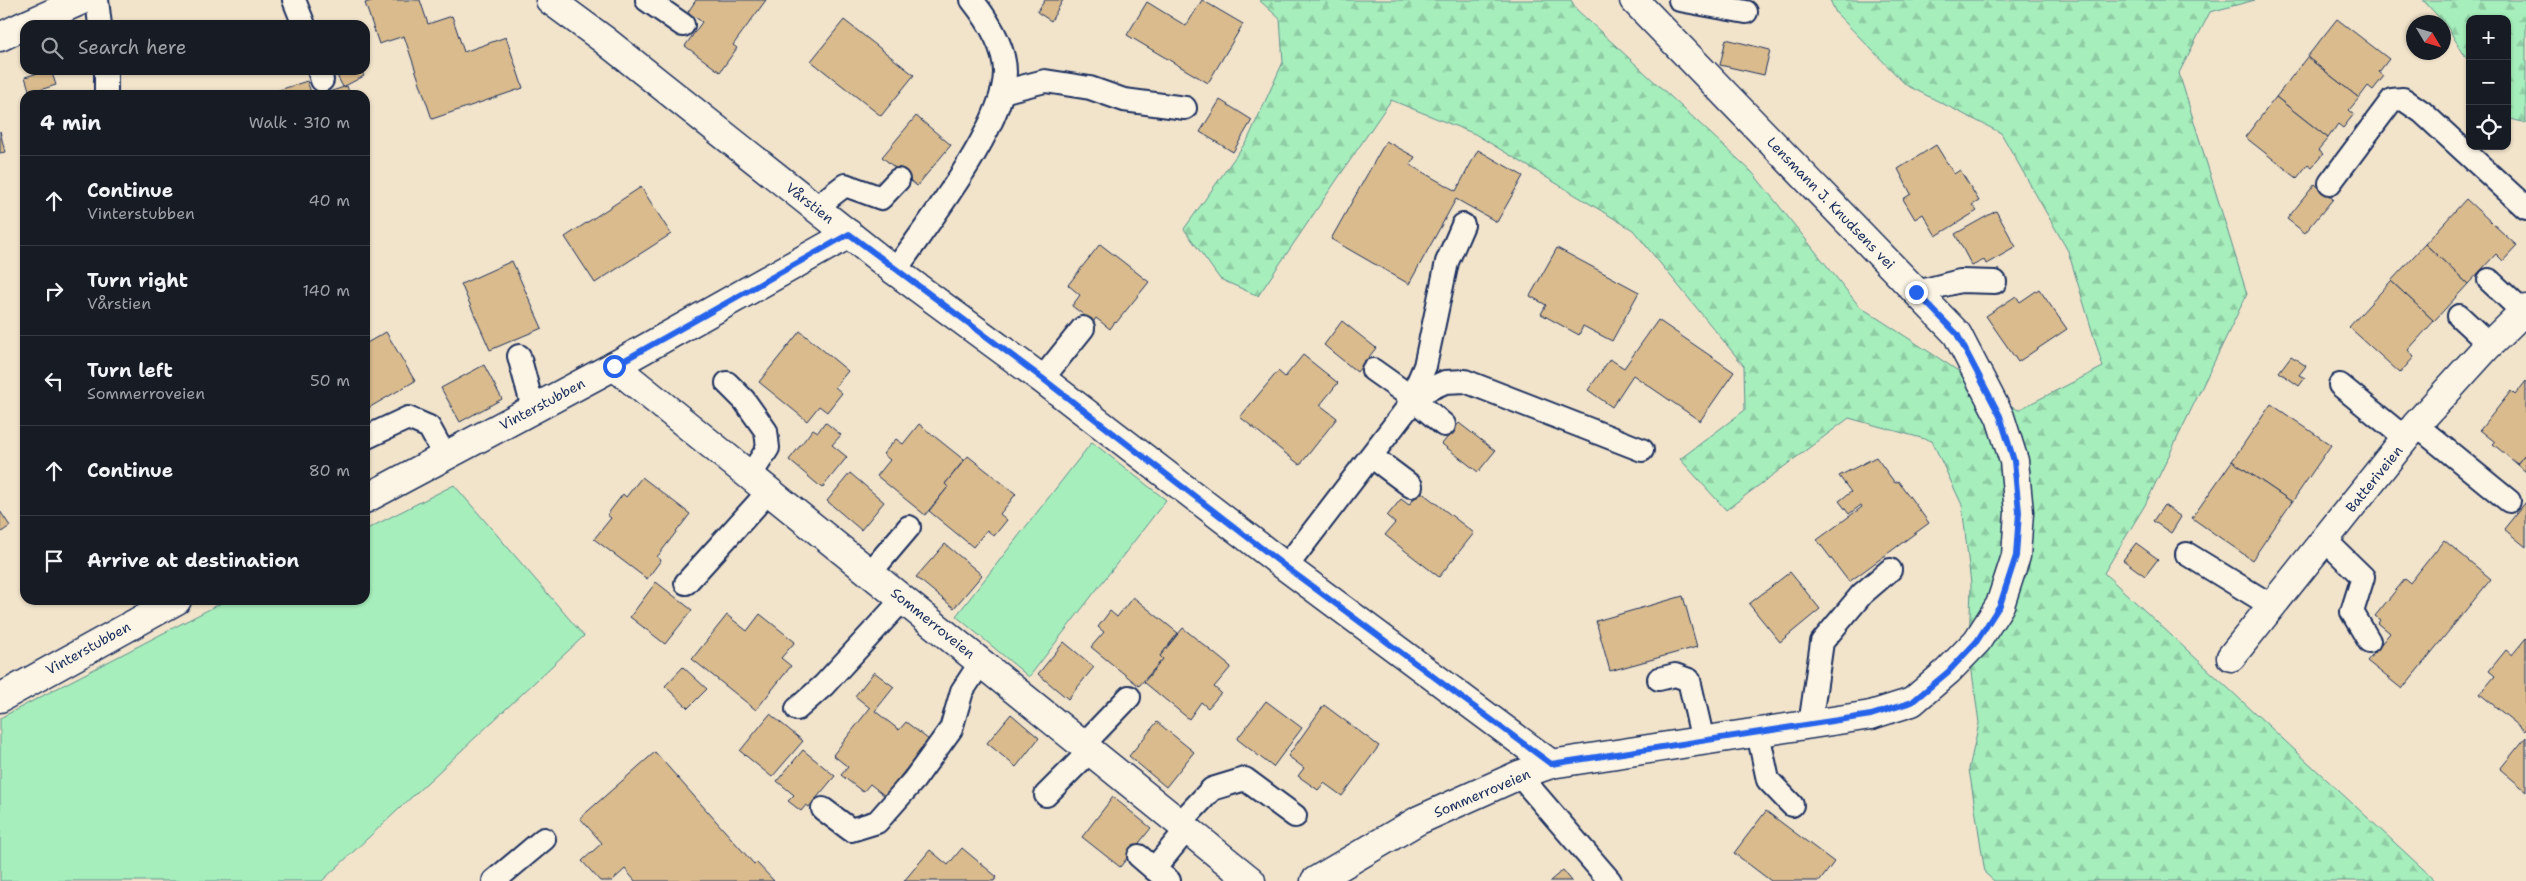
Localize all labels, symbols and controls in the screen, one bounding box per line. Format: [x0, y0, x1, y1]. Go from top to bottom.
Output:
north arrow [2406, 15, 2451, 60]
map controls [2466, 15, 2511, 150]
button: + [2466, 15, 2511, 60]
search box [20, 20, 370, 75]
icon: search [38, 34, 66, 62]
text: Search here [78, 35, 187, 60]
button: − [2466, 60, 2511, 105]
button: locate [2466, 105, 2511, 150]
text: 4 min [40, 109, 101, 137]
text: Walk · 310 m [249, 112, 350, 133]
street label: Lensmann J. Knudsens vei [1763, 133, 1899, 273]
text: Continue [87, 178, 173, 203]
street label: Vårstien [782, 179, 838, 228]
icon: ahead [40, 187, 68, 215]
text: 40 m [308, 190, 350, 211]
text: Vinterstubben [87, 203, 195, 224]
text: Turn right [87, 268, 188, 293]
icon: right [40, 277, 68, 305]
text: 140 m [303, 280, 350, 301]
route end [1905, 281, 1928, 304]
text: Vårstien [87, 293, 151, 314]
route start [603, 355, 626, 378]
text: Turn left [87, 358, 173, 383]
icon: left [40, 367, 68, 395]
text: 50 m [310, 370, 350, 391]
street label: Vinterstubben [496, 374, 588, 434]
text: Sommerroveien [87, 383, 205, 404]
street label: Batteriveien [2342, 442, 2407, 516]
icon: ahead [40, 457, 68, 485]
text: Continue [87, 458, 173, 483]
text: 80 m [309, 460, 350, 481]
icon: arrive [40, 547, 68, 575]
text: Arrive at destination [87, 548, 299, 573]
street label: Sommerroveien [887, 584, 979, 663]
street label: Vinterstubben [42, 617, 134, 679]
street label: Sommerroveien [1431, 764, 1533, 821]

